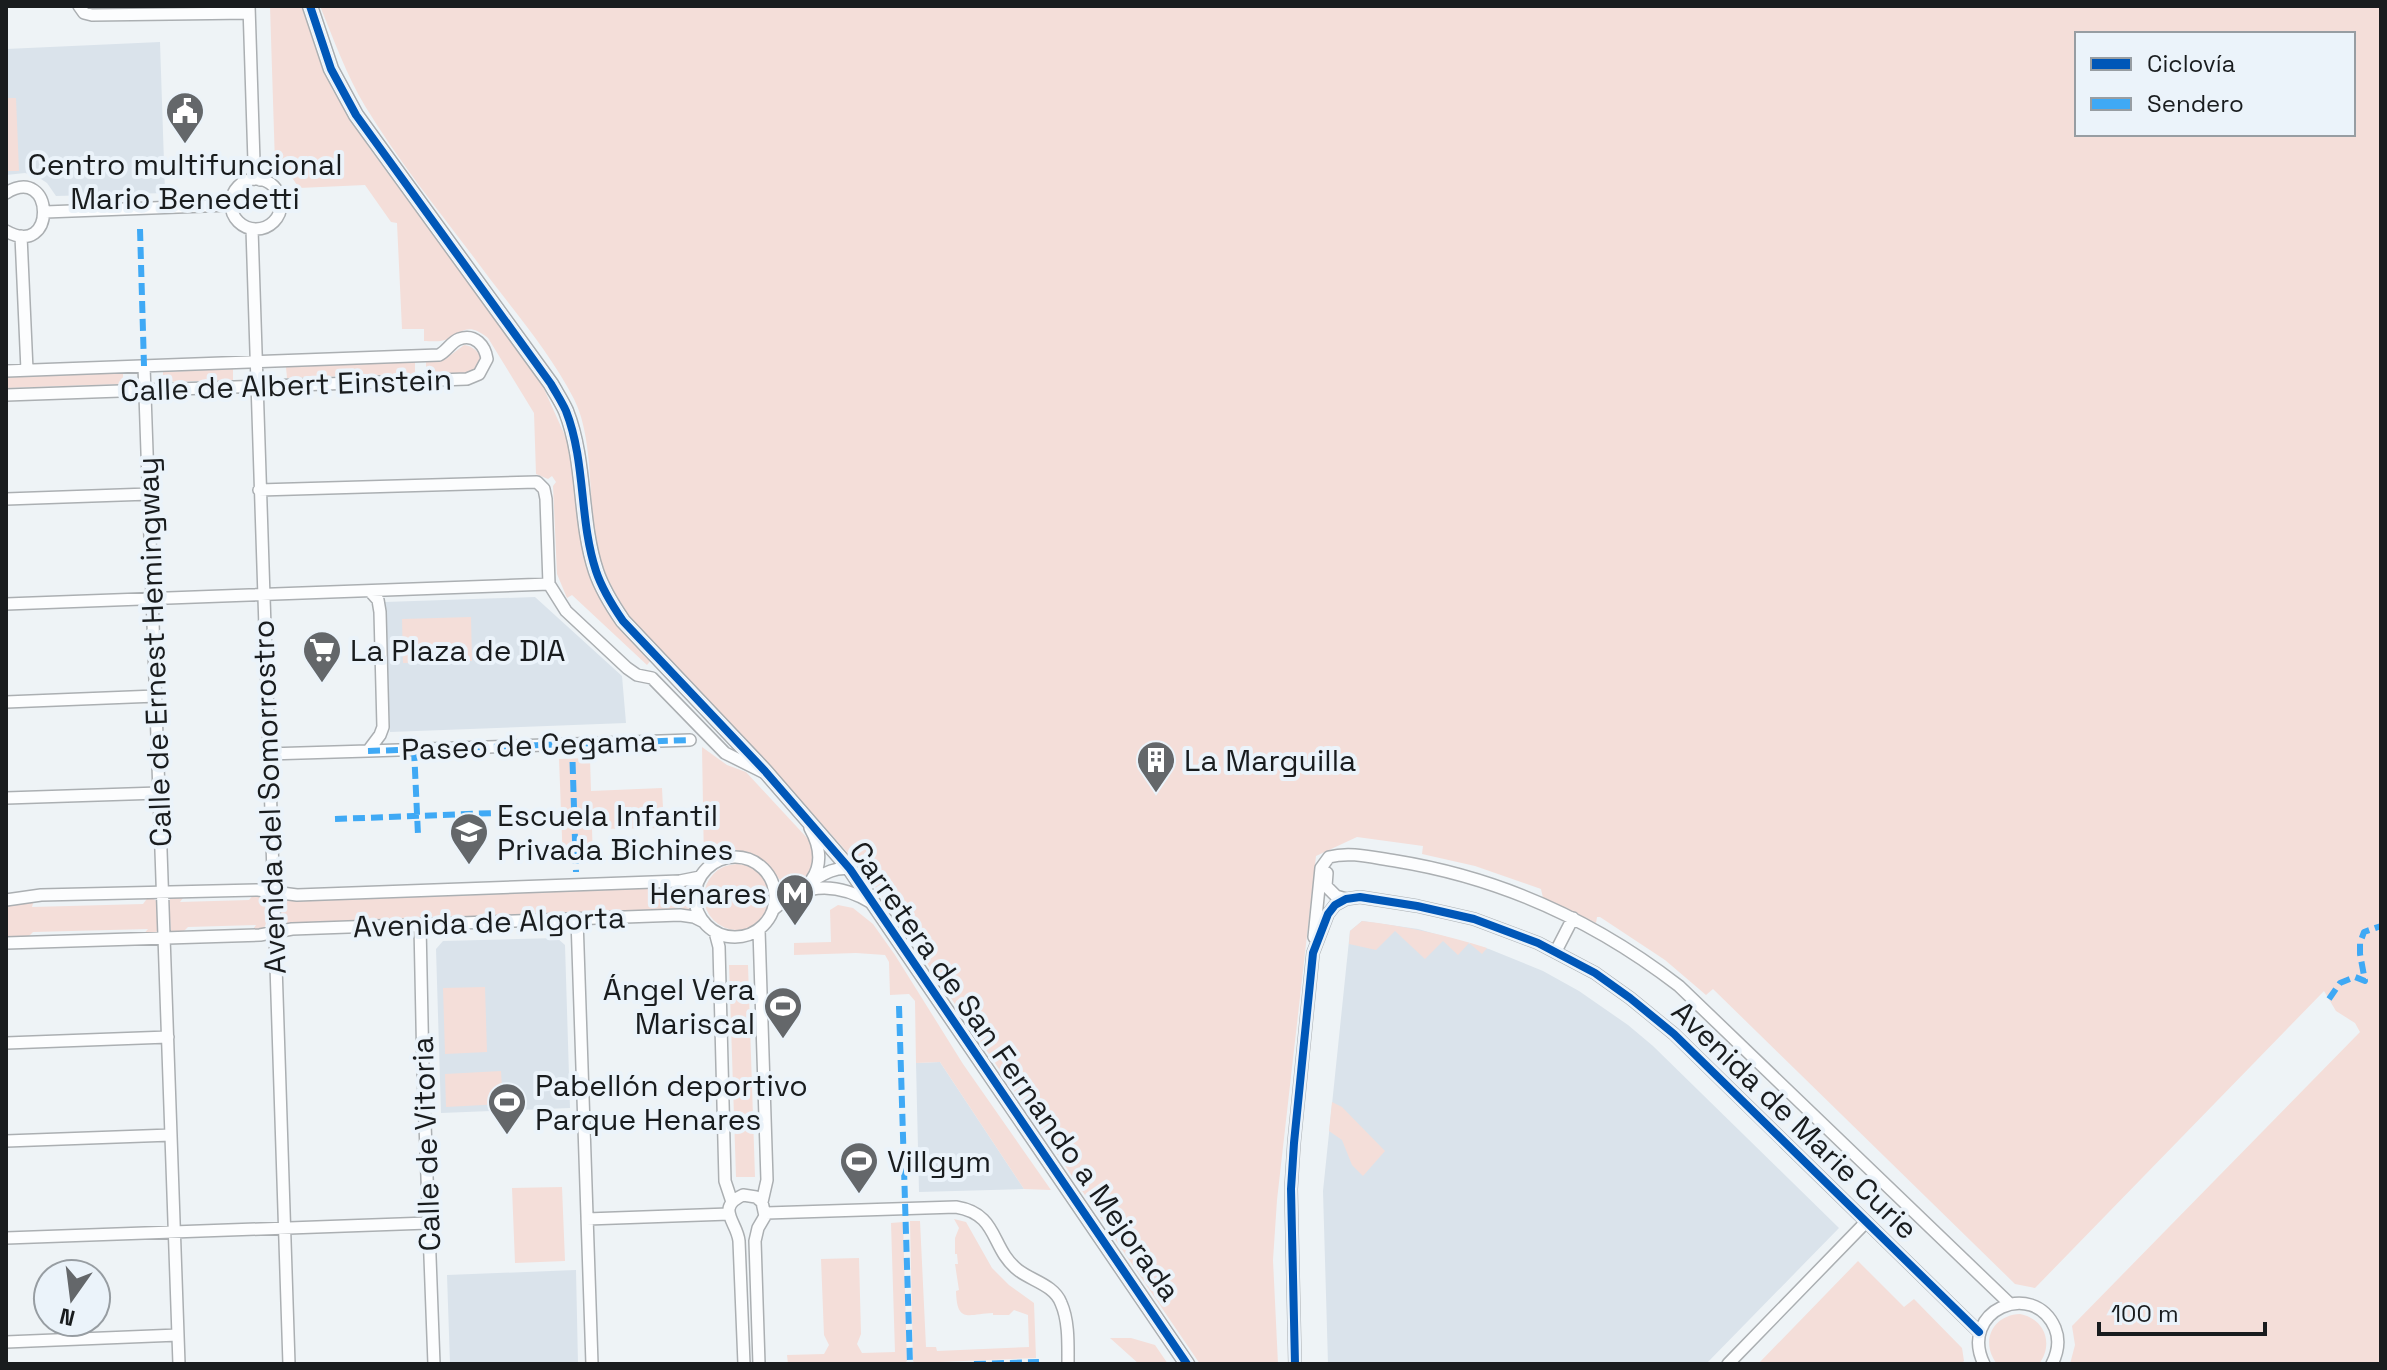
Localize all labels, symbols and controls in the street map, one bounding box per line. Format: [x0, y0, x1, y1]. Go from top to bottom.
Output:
legend [2075, 32, 2355, 136]
text: Ciclovía [2147, 48, 2236, 79]
text: Sendero [2147, 88, 2244, 119]
public building icon: Centro multifuncional Mario Benedetti [164, 90, 206, 145]
place label: Centro multifuncional Mario Benedetti [27, 145, 343, 218]
street label: Calle de Albert Einstein [119, 360, 453, 410]
street label: Calle de Ernest Hemingway [128, 456, 180, 848]
street label: Avenida del Somorrostro [243, 619, 295, 975]
supermarket icon: La Plaza de DIA [301, 629, 343, 684]
place label: La Plaza de DIA [350, 631, 565, 670]
street label: Paseo de Cegama [400, 721, 658, 769]
building icon: La Marguilla [1135, 739, 1177, 794]
place label: La Marguilla [1184, 741, 1356, 780]
place label: Escuela Infantil Privada Bichines [497, 796, 733, 869]
school or university icon: Escuela Infantil Privada Bichines [448, 811, 490, 866]
street label: Carretera de San Fernando a Mejorada [841, 833, 1189, 1309]
metro station icon: Henares [774, 872, 816, 927]
place label: Henares [650, 874, 767, 913]
street label: Avenida de Algorta [352, 898, 626, 946]
place label: Ángel Vera Mariscal [603, 970, 755, 1043]
sports icon: Ángel Vera Mariscal [762, 985, 804, 1040]
street label: Avenida de Marie Curie [1664, 992, 1926, 1248]
street label: Calle de Vitoria [403, 1036, 449, 1252]
place label: Pabellón deportivo Parque Henares [535, 1066, 808, 1139]
sports icon: Pabellón deportivo Parque Henares [486, 1081, 528, 1136]
sports icon: Villgym [838, 1140, 880, 1195]
place label: Villgym [887, 1142, 991, 1181]
north arrow [32, 1258, 112, 1338]
scale bar [2099, 1286, 2265, 1336]
text: 100 m [2111, 1298, 2179, 1329]
text: N [57, 1302, 78, 1333]

